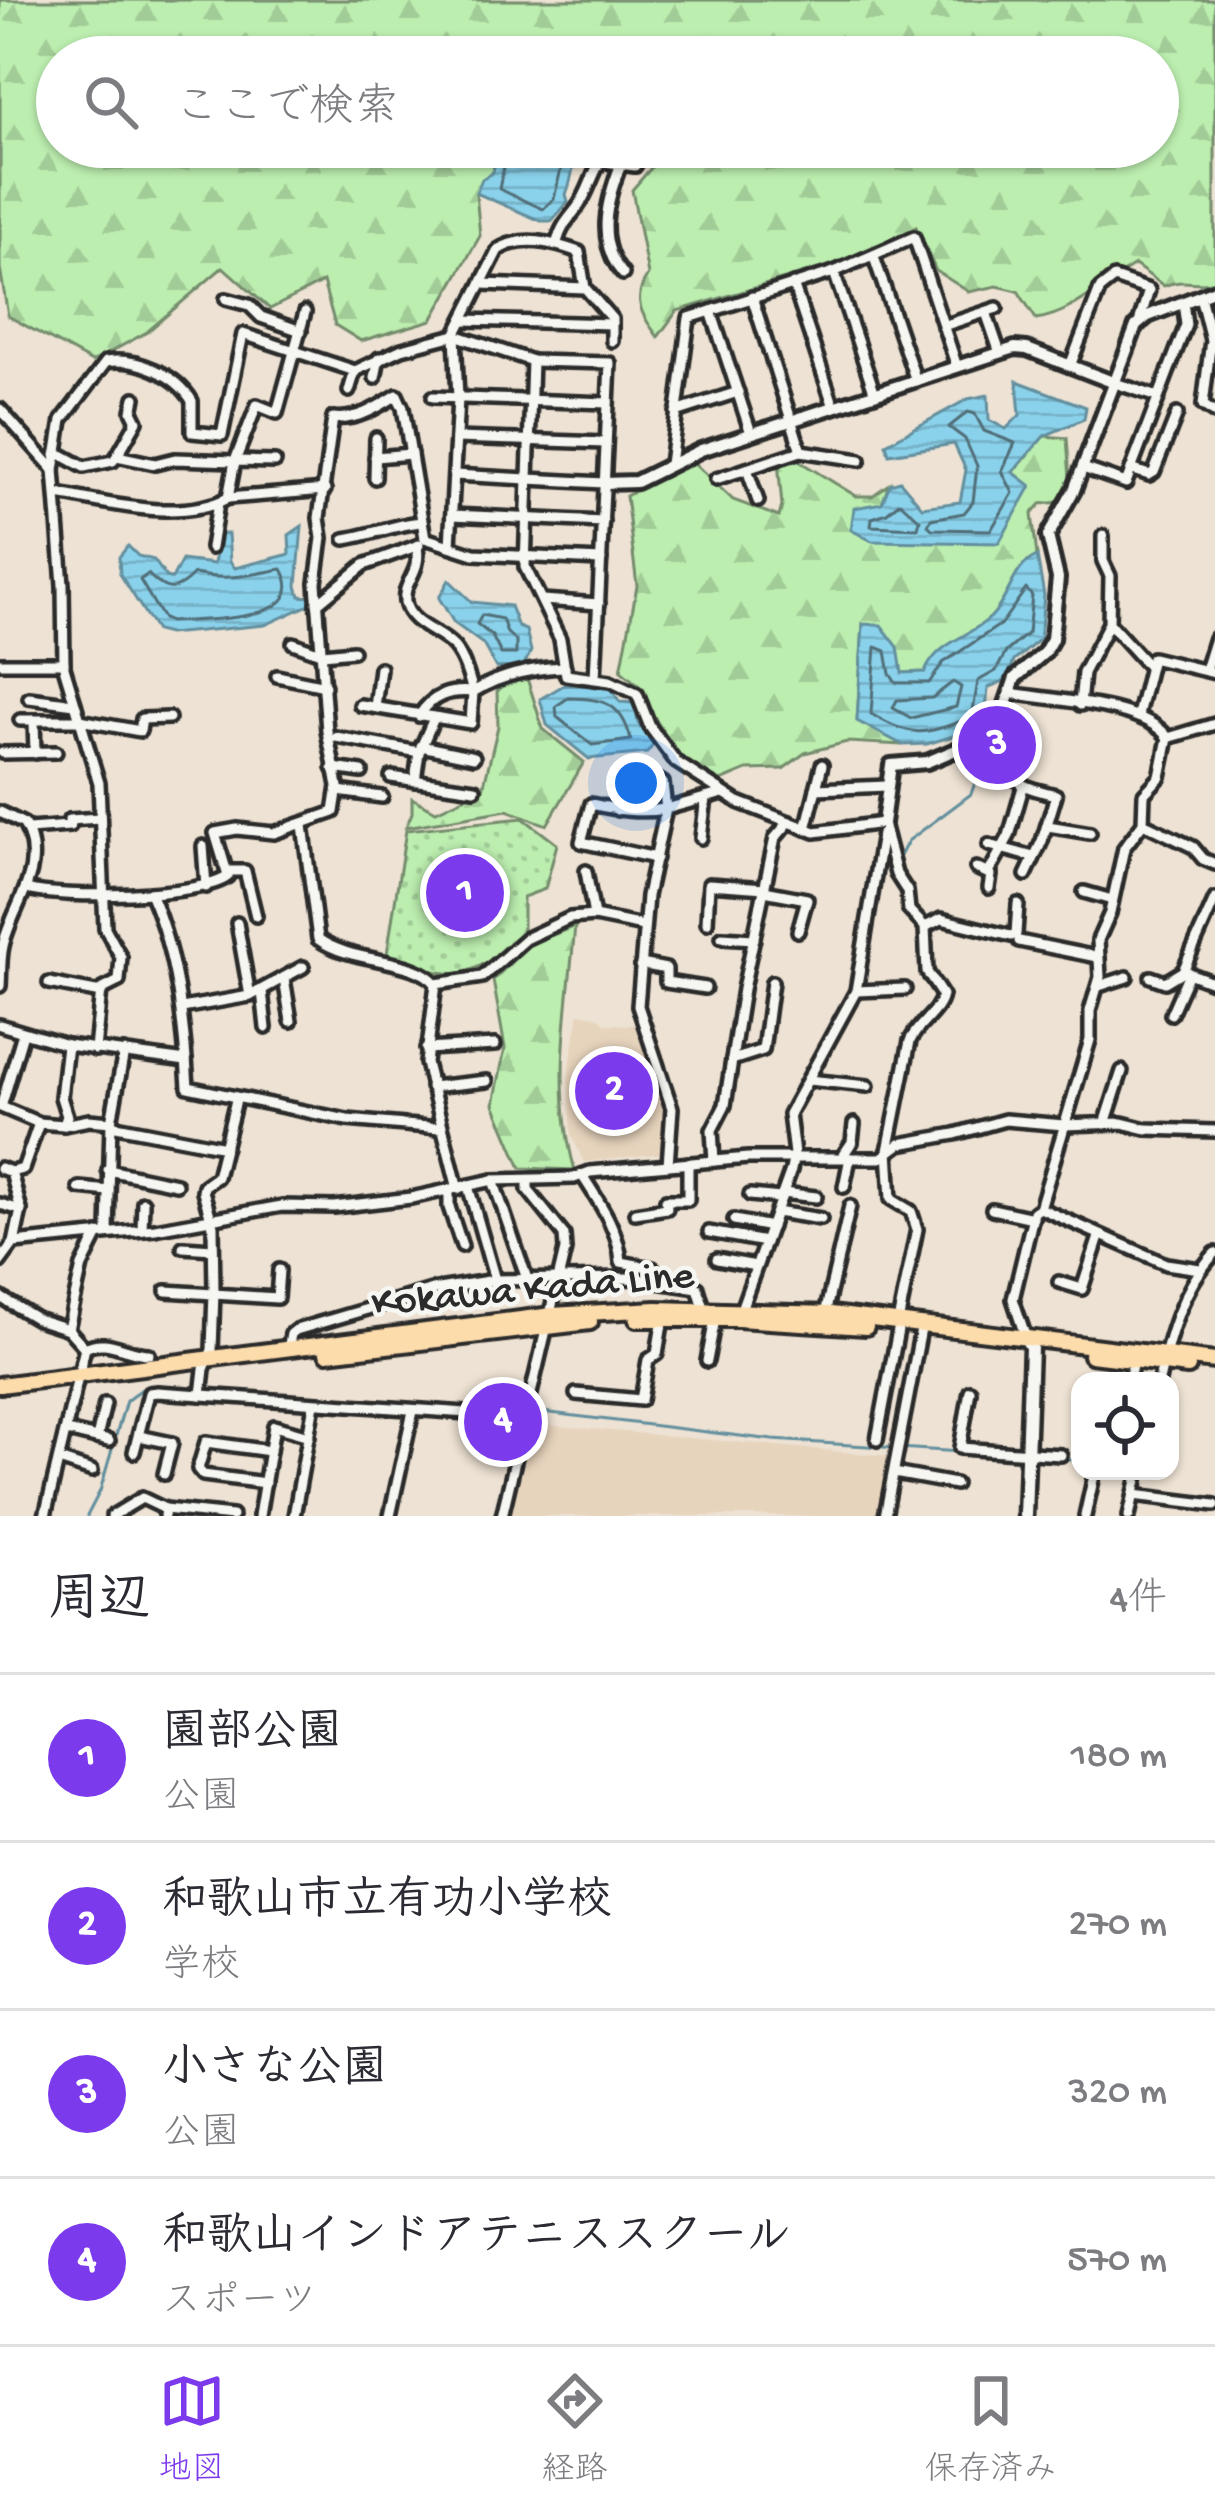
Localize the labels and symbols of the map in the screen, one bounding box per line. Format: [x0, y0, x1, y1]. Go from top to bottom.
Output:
pin: 3 [958, 700, 1036, 790]
your location [606, 753, 666, 813]
pin: 1 [426, 848, 504, 938]
pin: 2 [575, 1046, 653, 1136]
street label: Kokawa Kada Line [370, 1253, 697, 1330]
pin: 4 [464, 1377, 542, 1467]

